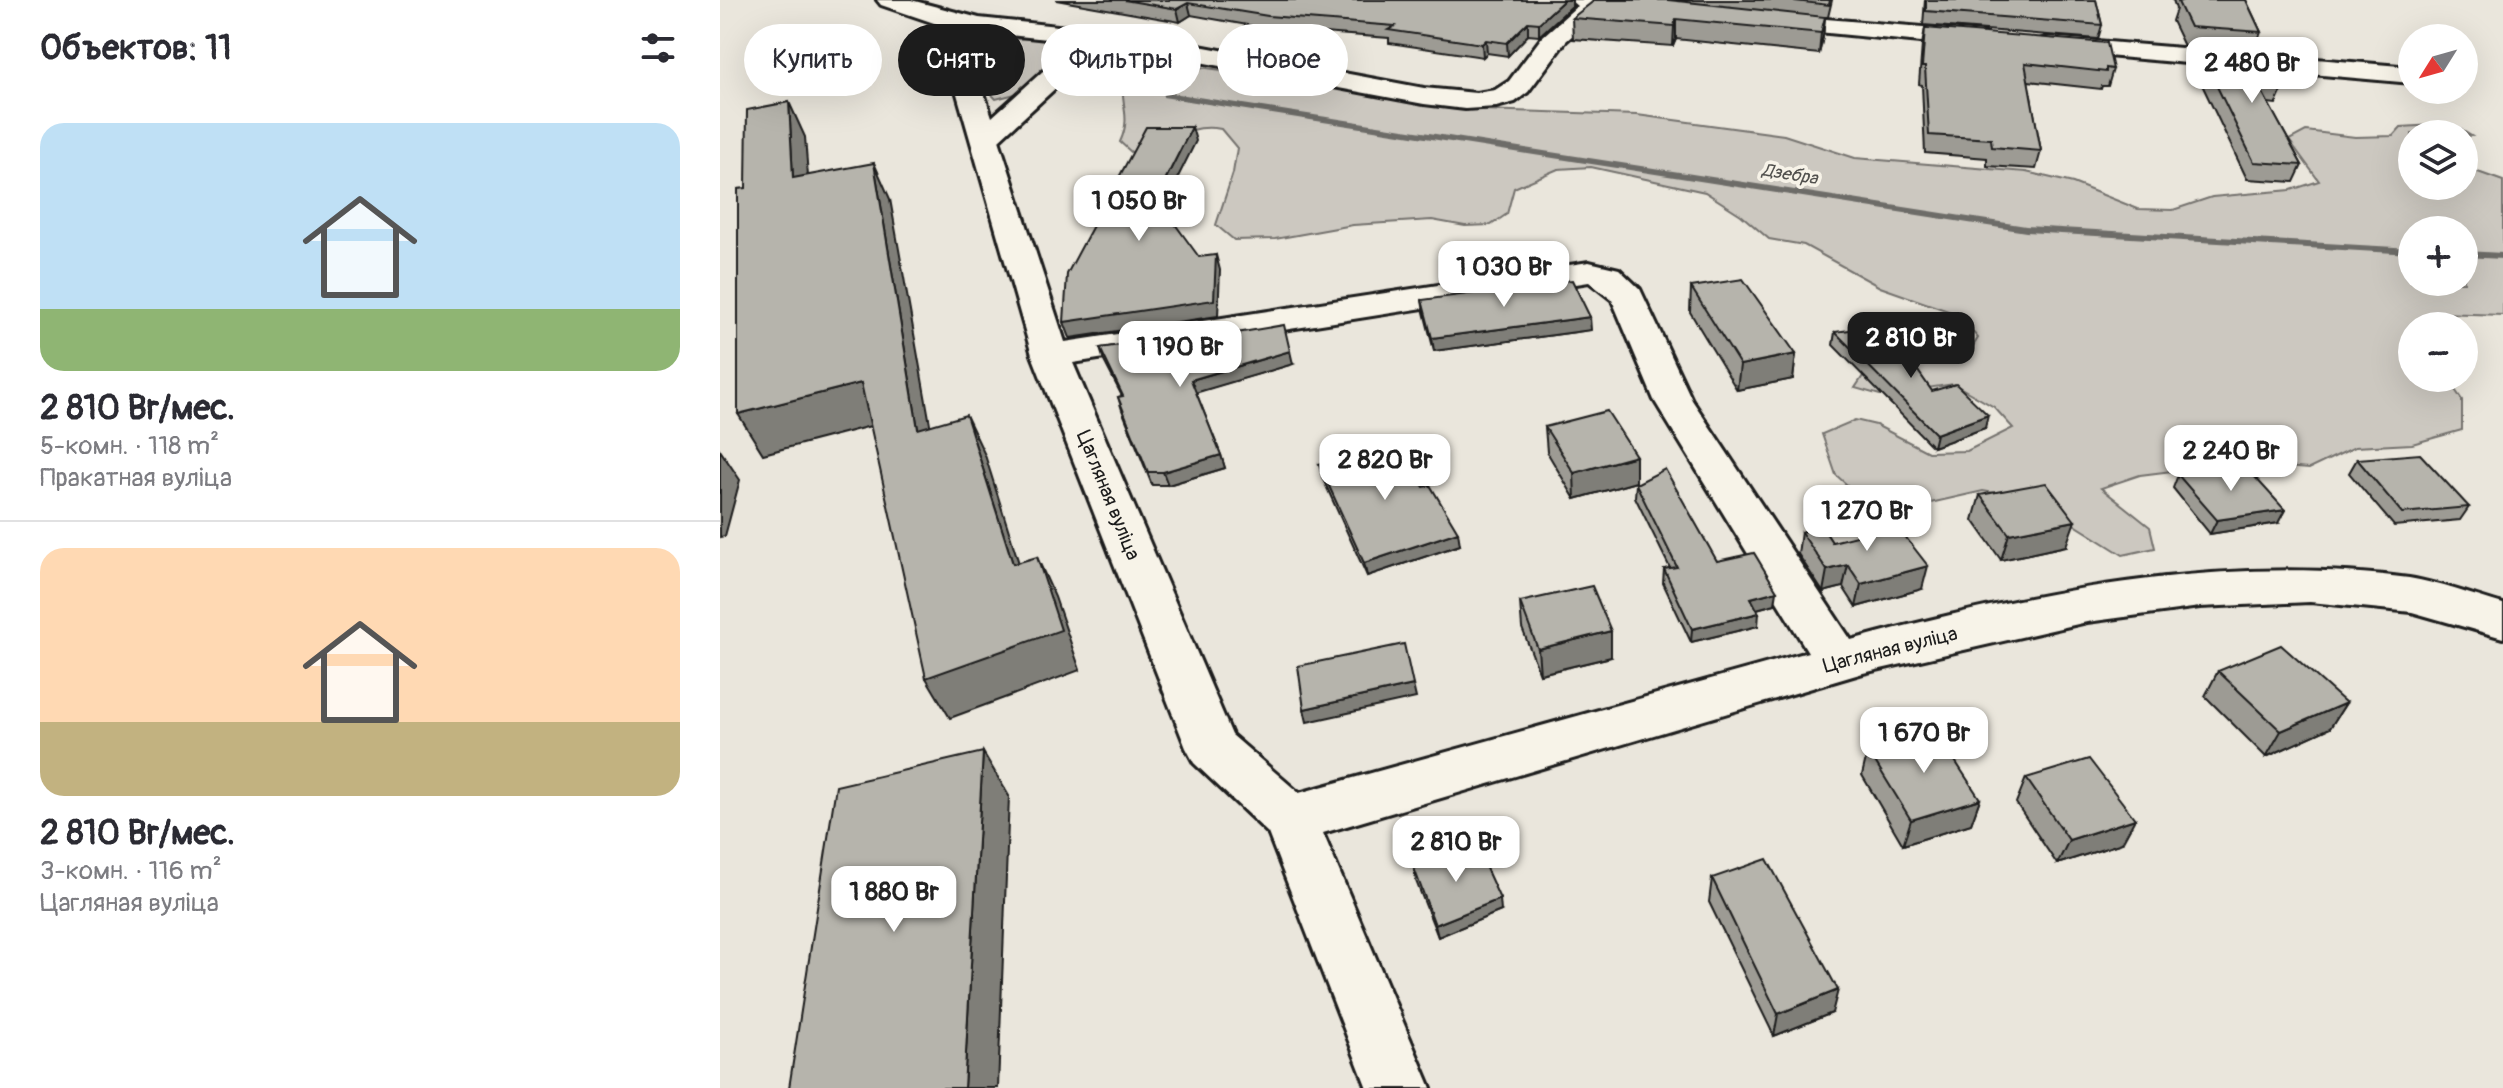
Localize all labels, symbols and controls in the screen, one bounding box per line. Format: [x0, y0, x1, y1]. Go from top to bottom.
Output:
chip: Купить [744, 24, 882, 96]
chip: Снять [898, 24, 1025, 96]
chip: Фильтры [1041, 24, 1201, 96]
chip: Новое [1217, 24, 1348, 96]
north arrow [2398, 24, 2478, 104]
map controls [2398, 24, 2478, 392]
icon: filters [636, 26, 680, 70]
text: Объектов: 11 [40, 27, 232, 70]
pin: 2 480 Br [2169, 37, 2335, 105]
text: 2 480 Br [2204, 47, 2300, 79]
button: layers [2398, 120, 2478, 200]
water label: Дзебра [1760, 159, 1821, 190]
icon: home [288, 175, 432, 319]
pin: 1 050 Br [1056, 175, 1222, 243]
text: 1 050 Br [1091, 185, 1187, 217]
button: + [2398, 216, 2478, 296]
pin: 1 030 Br [1421, 241, 1587, 309]
text: 1 030 Br [1456, 251, 1552, 283]
pin: 2 810 Br [1828, 312, 1994, 380]
button: − [2398, 312, 2478, 392]
pin: 1 190 Br [1097, 321, 1263, 389]
text: 2 810 Br [1866, 322, 1956, 354]
text: 1 190 Br [1137, 331, 1223, 363]
text: 2 810 Br/мес. [40, 387, 235, 430]
pin: 2 240 Br [2148, 425, 2314, 493]
street label: Цагляная вуліца [1071, 427, 1146, 564]
text: 5-комн. · 118 m² [40, 430, 219, 462]
pin: 2 820 Br [1302, 434, 1468, 502]
text: 2 240 Br [2182, 435, 2280, 467]
text: 2 820 Br [1337, 444, 1433, 476]
text: Пракатная вуліца [40, 462, 232, 494]
pin: 1 270 Br [1784, 485, 1950, 553]
text: 1 270 Br [1821, 495, 1913, 527]
icon: home [288, 600, 432, 744]
street label: Цагляная вуліца [1820, 621, 1960, 678]
pin: 1 670 Br [1841, 707, 2007, 775]
text: 1 670 Br [1878, 717, 1970, 749]
text: 2 810 Br/мес. [40, 812, 235, 855]
pin: 2 810 Br [1373, 816, 1539, 884]
text: 2 810 Br [1411, 826, 1501, 858]
text: 3-комн. · 116 m² [40, 855, 222, 887]
pin: 1 880 Br [811, 866, 977, 934]
text: 1 880 Br [849, 876, 939, 908]
text: Цагляная вуліца [40, 887, 219, 919]

